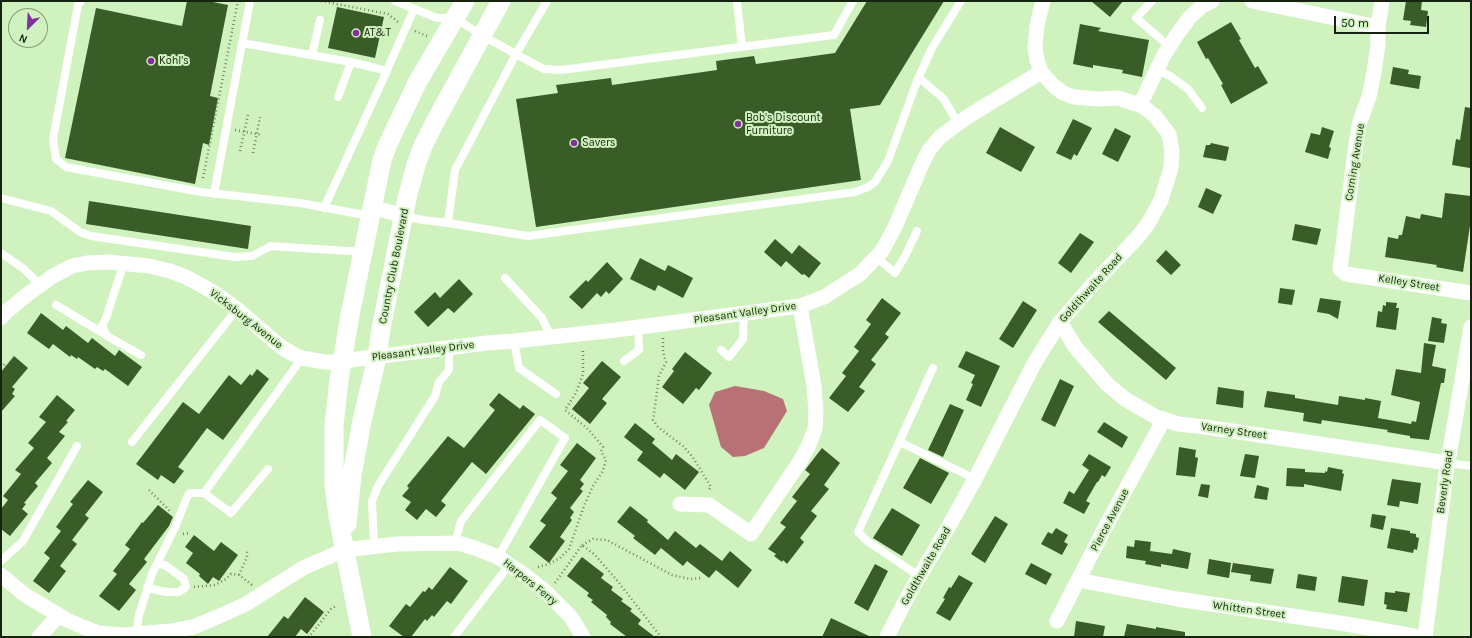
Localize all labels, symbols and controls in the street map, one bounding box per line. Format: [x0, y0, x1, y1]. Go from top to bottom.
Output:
north arrow [8, 8, 48, 48]
scale bar [1336, 8, 1431, 34]
text: 50 m [1341, 16, 1369, 30]
place label: AT&T [364, 26, 391, 40]
marker: AT&T [351, 28, 361, 38]
text: N [17, 31, 30, 46]
place label: Kohl's [159, 54, 189, 68]
marker: Kohl's [146, 56, 156, 66]
place label: Bob's Discount Furniture [746, 111, 821, 137]
marker: Bob's Discount Furniture [733, 119, 743, 129]
street label: Corning Avenue [1342, 122, 1368, 202]
place label: Savers [582, 136, 616, 150]
marker: Savers [569, 138, 579, 148]
street label: Country Club Boulevard [376, 207, 412, 325]
street label: Goldthwaite Road [1056, 251, 1126, 325]
street label: Kelley Street [1377, 272, 1441, 294]
street label: Vicksburg Avenue [207, 286, 285, 352]
street label: Pleasant Valley Drive [693, 299, 797, 327]
street label: Pleasant Valley Drive [371, 338, 475, 364]
street label: Varney Street [1200, 420, 1268, 442]
street label: Beverly Road [1434, 450, 1456, 514]
street label: Pierce Avenue [1088, 486, 1132, 554]
street label: Goldthwaite Road [898, 524, 954, 608]
street label: Harpers Ferry [500, 556, 560, 608]
street label: Whitten Street [1212, 598, 1286, 622]

